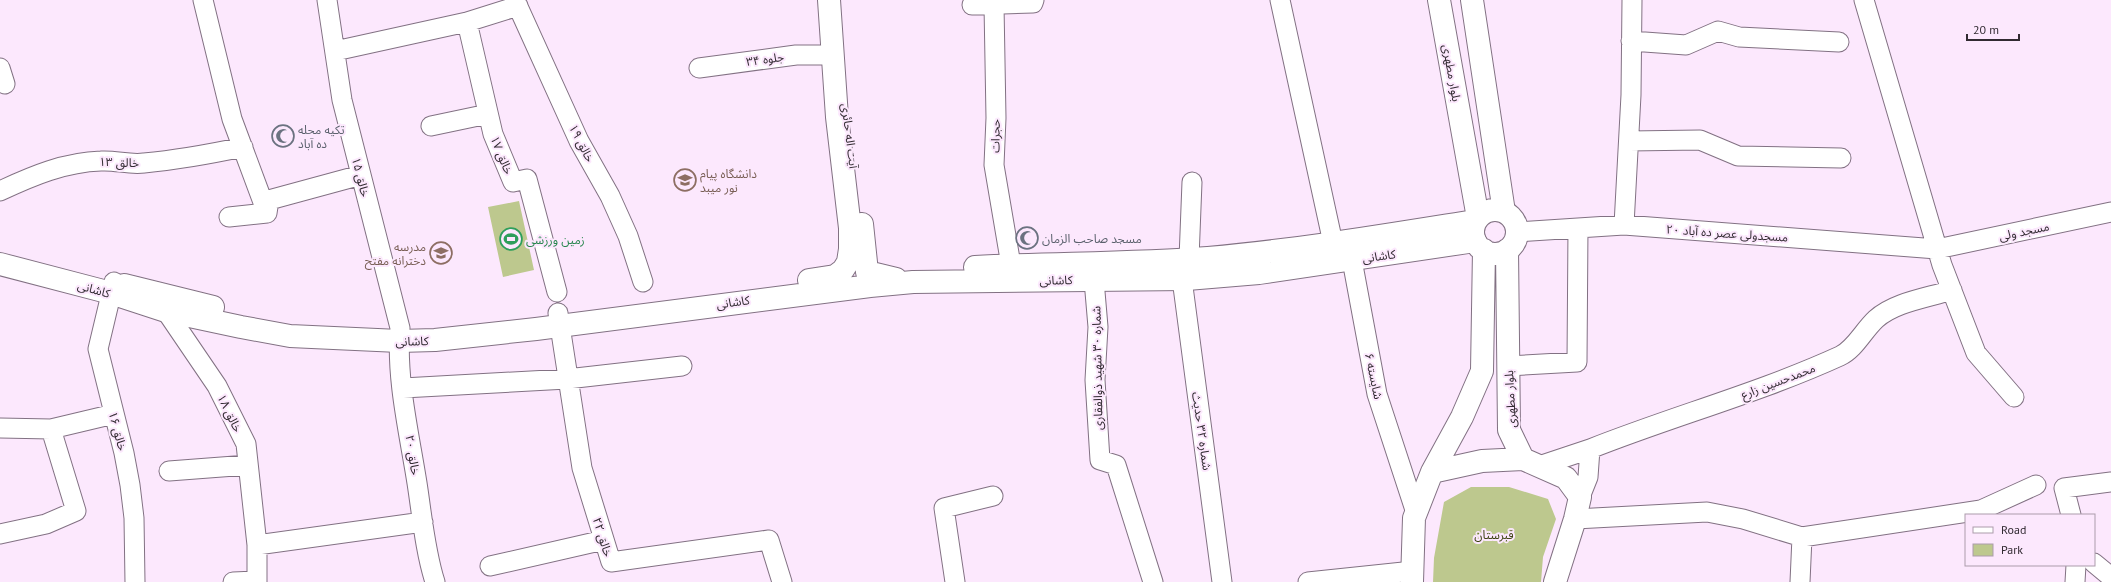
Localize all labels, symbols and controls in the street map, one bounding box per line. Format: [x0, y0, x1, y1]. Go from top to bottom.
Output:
scale bar [1967, 16, 2019, 42]
text: 20 m [1973, 22, 1999, 37]
street label: بلوار مطهری [1440, 43, 1464, 103]
street label: جلوه ۳۴ [745, 49, 785, 69]
street label: آیت اله حائری [839, 103, 861, 170]
street label: حجرات [987, 119, 1003, 153]
place label: تکیه محله ده آباد [298, 122, 345, 151]
street label: خالق ۱۹ [565, 122, 598, 165]
mosque icon: تکیه محله ده آباد [270, 123, 296, 149]
street label: خالق ۱۷ [487, 133, 517, 177]
street label: خالق ۱۳ [99, 154, 139, 171]
street label: خالق ۱۵ [348, 156, 373, 199]
place label: دانشگاه پیام نور میبد [700, 166, 757, 195]
school or university icon: دانشگاه پیام نور میبد [672, 167, 698, 193]
street label: مسجد ولی [1997, 218, 2051, 244]
street label: مسجدولی عصر ده آباد ۲۰ [1665, 221, 1789, 245]
mosque icon: مسجد صاحب الزمان [1014, 225, 1040, 251]
sports icon: زمین ورزشی [498, 226, 524, 252]
place label: مسجد صاحب الزمان [1042, 231, 1142, 246]
place label: زمین ورزشی [526, 232, 585, 247]
place label: مدرسه دخترانه مفتح [365, 239, 426, 270]
school or university icon: مدرسه دخترانه مفتح [428, 240, 454, 266]
street label: کاشانی [1361, 246, 1398, 266]
street label: کاشانی [1039, 272, 1074, 288]
street label: کاشانی [76, 277, 113, 301]
street label: کاشانی [715, 292, 752, 312]
street label: شماره ۳۰ شهید ذوالفقاری [1088, 306, 1106, 430]
street label: کاشانی [395, 333, 430, 349]
street label: شایسته ۶ [1362, 351, 1386, 401]
street label: محمدحسین زارع [1739, 360, 1818, 404]
street label: بلوار مطهری [1501, 370, 1519, 428]
street label: شماره ۳۲ حدیث [1189, 391, 1215, 471]
street label: خالق ۱۸ [214, 392, 246, 435]
street label: خالق ۱۶ [105, 410, 130, 453]
street label: خالق ۲۰ [401, 434, 424, 476]
legend [1965, 514, 2095, 566]
street label: خالق ۲۲ [589, 516, 616, 559]
text: Road [2001, 522, 2026, 537]
park label: قبرستان [1474, 527, 1514, 542]
text: Park [2001, 542, 2023, 557]

